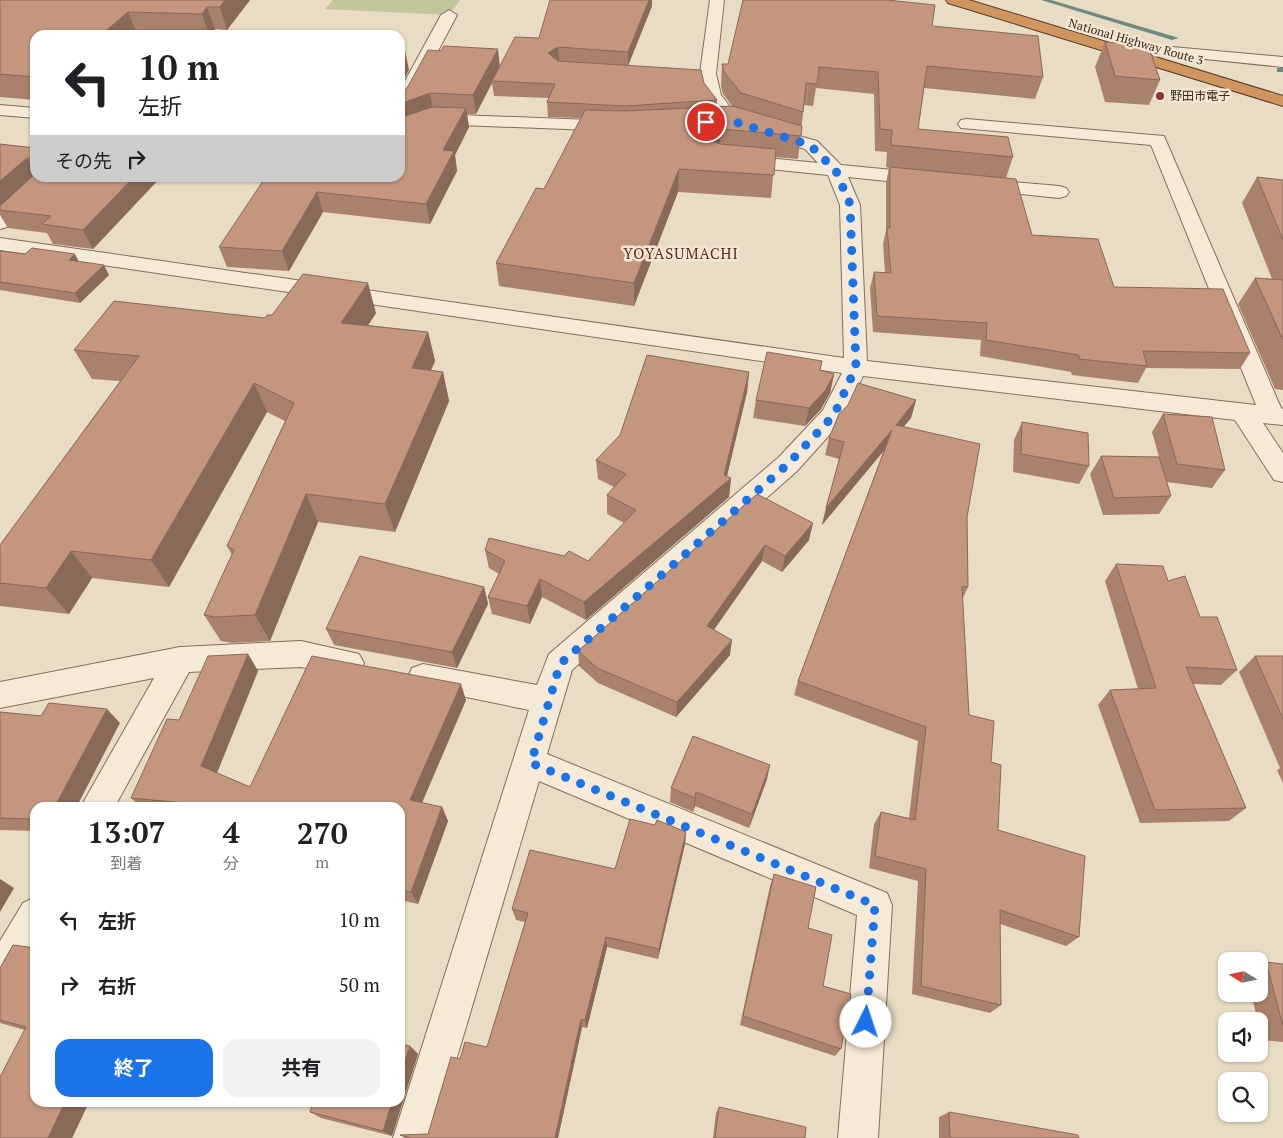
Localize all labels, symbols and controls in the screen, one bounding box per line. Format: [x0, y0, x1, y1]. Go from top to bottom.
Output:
street label: National Highway Route 3 [1067, 15, 1205, 68]
text: 10 m [138, 44, 219, 90]
icon: left [55, 50, 120, 115]
place label: 野田市電子 [1170, 88, 1230, 103]
marker: 野田市電子 [1154, 90, 1166, 102]
text: 左折 [138, 91, 182, 120]
pin [685, 101, 727, 143]
icon: arrive [692, 108, 720, 136]
icon: right [122, 145, 150, 173]
text: その先 [55, 148, 112, 173]
district label: YOYASUMACHI [623, 243, 739, 263]
text: 13:07 [87, 812, 165, 852]
text: 4 [223, 812, 240, 852]
text: 270 [297, 813, 348, 853]
text: m [315, 851, 329, 873]
text: 到着 [110, 852, 142, 874]
text: 分 [223, 852, 239, 874]
icon: left [55, 906, 83, 934]
text: 10 m [339, 907, 380, 932]
text: 左折 [98, 908, 136, 933]
north arrow [1218, 952, 1268, 1002]
map controls [1218, 952, 1268, 1122]
icon: right [55, 971, 83, 999]
text: 50 m [339, 972, 380, 997]
text: 右折 [98, 973, 136, 998]
position arrow [839, 995, 891, 1047]
button: sound [1218, 1012, 1268, 1062]
button: 終了 [55, 1039, 213, 1097]
button: 共有 [223, 1039, 380, 1097]
button: search [1218, 1072, 1268, 1122]

